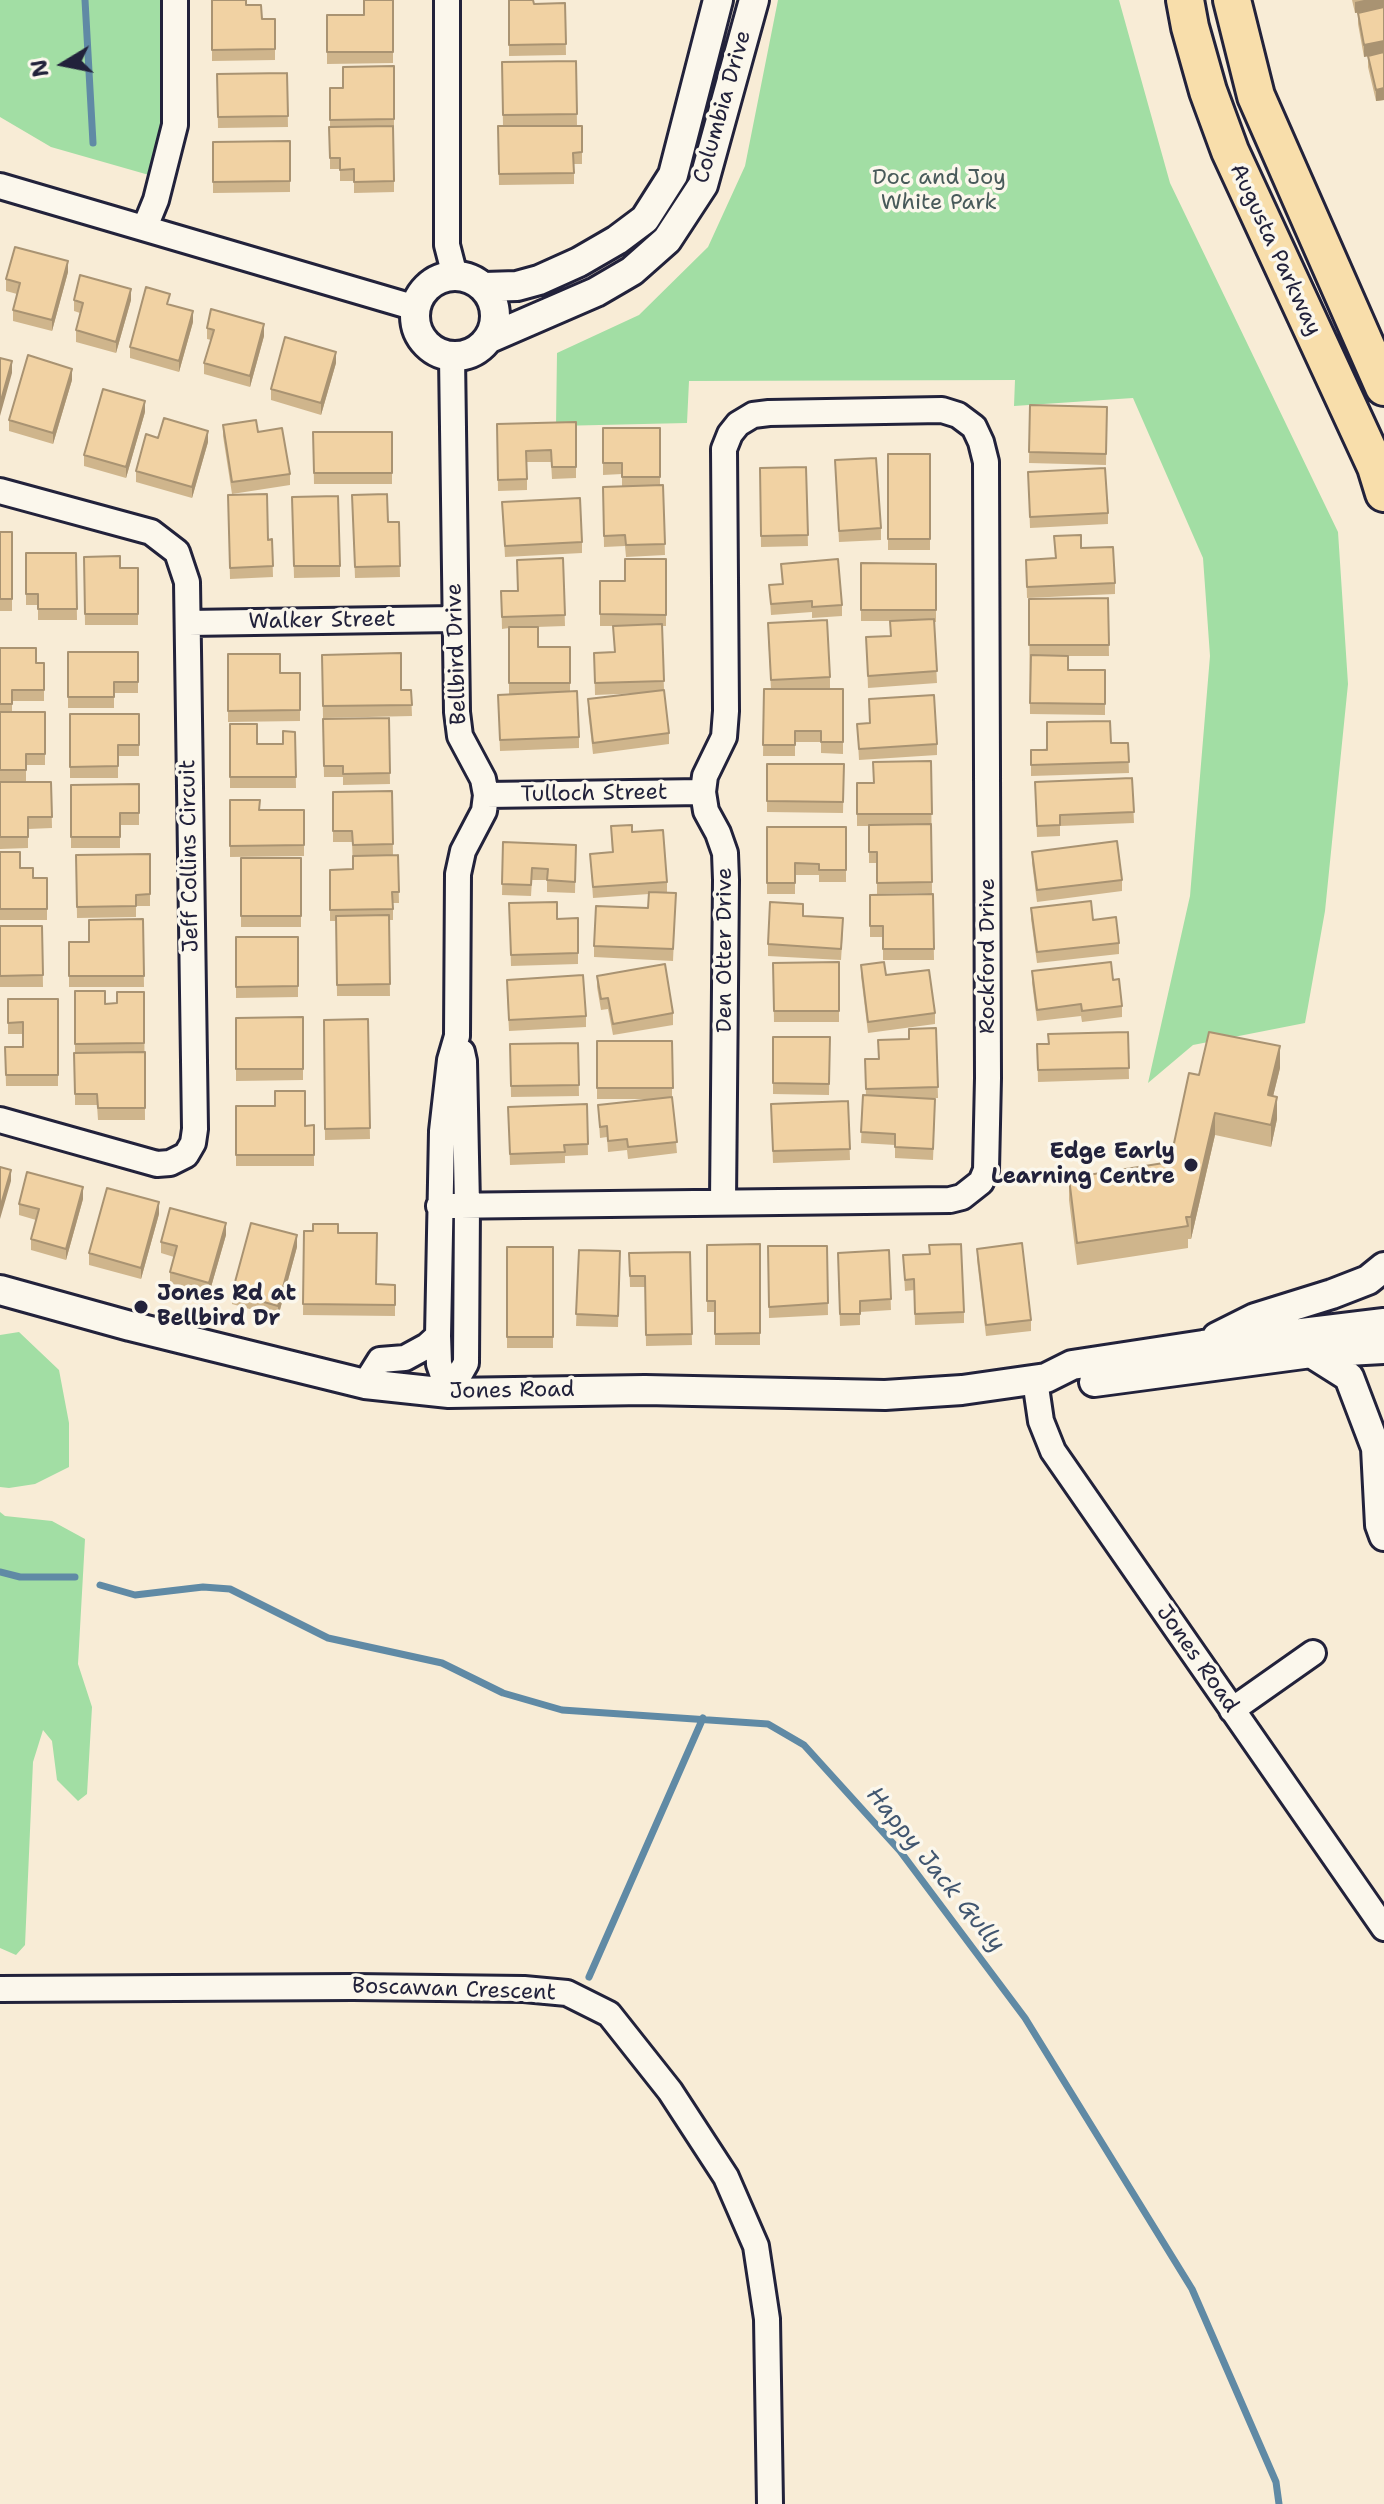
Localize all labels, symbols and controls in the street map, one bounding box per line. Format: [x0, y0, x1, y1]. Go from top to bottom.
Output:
north arrow [24, 24, 104, 104]
street label: Columbia Drive [689, 28, 757, 186]
text: N [24, 57, 56, 79]
street label: Augusta Parkway [1224, 160, 1326, 340]
park label: Doc and Joy White Park [872, 165, 1006, 216]
street label: Bellbird Drive [441, 583, 473, 725]
street label: Walker Street [248, 607, 396, 635]
street label: Jeff Collins Circuit [175, 759, 205, 953]
street label: Tulloch Street [520, 780, 668, 808]
street label: Den Otter Drive [712, 867, 738, 1033]
street label: Rockford Drive [975, 878, 1001, 1034]
place label: Edge Early Learning Centre [991, 1139, 1175, 1190]
marker: Edge Early Learning Centre [1182, 1156, 1200, 1174]
place label: Jones Rd at Bellbird Dr [157, 1281, 296, 1332]
marker: Jones Rd at Bellbird Dr [132, 1298, 150, 1316]
street label: Jones Road [449, 1377, 575, 1405]
street label: Jones Road [1150, 1600, 1244, 1718]
water label: Happy Jack Gully [860, 1782, 1010, 1958]
street label: Boscawan Crescent [352, 1973, 556, 2007]

